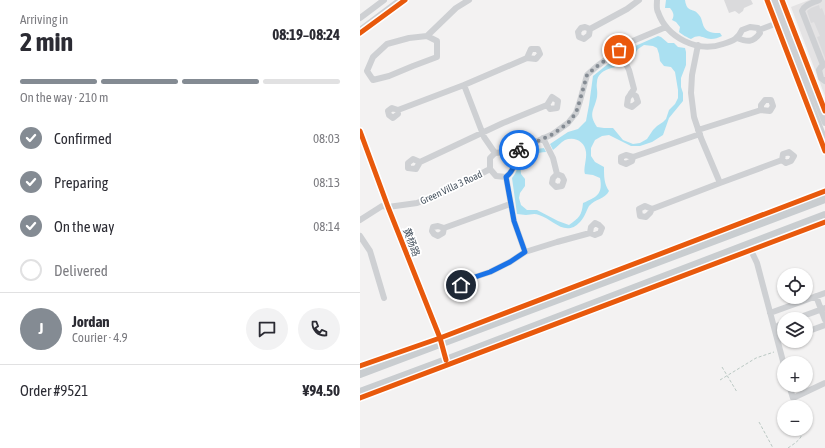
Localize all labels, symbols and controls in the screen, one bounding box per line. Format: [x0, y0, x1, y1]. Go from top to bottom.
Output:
text: Arriving in [20, 12, 68, 27]
text: 08:19–08:24 [272, 26, 340, 43]
text: 2 min [20, 27, 73, 57]
pin [602, 33, 636, 67]
icon: bag [608, 39, 630, 61]
text: On the way · 210 m [20, 90, 108, 105]
icon: check [20, 127, 42, 149]
text: Confirmed [54, 130, 112, 147]
courier [499, 130, 539, 170]
text: 08:03 [313, 131, 340, 146]
icon: bike [508, 139, 530, 161]
street label: Green Villa 3 Road [418, 168, 484, 207]
icon: check [20, 171, 42, 193]
text: Preparing [54, 174, 108, 191]
text: 08:13 [313, 175, 340, 190]
icon: check [20, 215, 42, 237]
text: On the way [54, 218, 115, 235]
text: 08:14 [313, 219, 340, 234]
street label: 黄杨路 [401, 226, 422, 258]
text: Delivered [54, 262, 108, 279]
pin [444, 268, 478, 302]
map controls [777, 268, 813, 436]
button: locate [777, 268, 813, 304]
icon: home [450, 274, 472, 296]
button: chat [246, 308, 288, 350]
button: phone [298, 308, 340, 350]
button: layers [777, 312, 813, 348]
text: Jordan [72, 313, 110, 330]
text: J [39, 320, 43, 337]
text: Courier · 4.9 [72, 330, 128, 345]
button: + [777, 356, 813, 392]
text: Order #9521 [20, 382, 88, 399]
text: ¥94.50 [302, 382, 340, 399]
button: − [777, 400, 813, 436]

